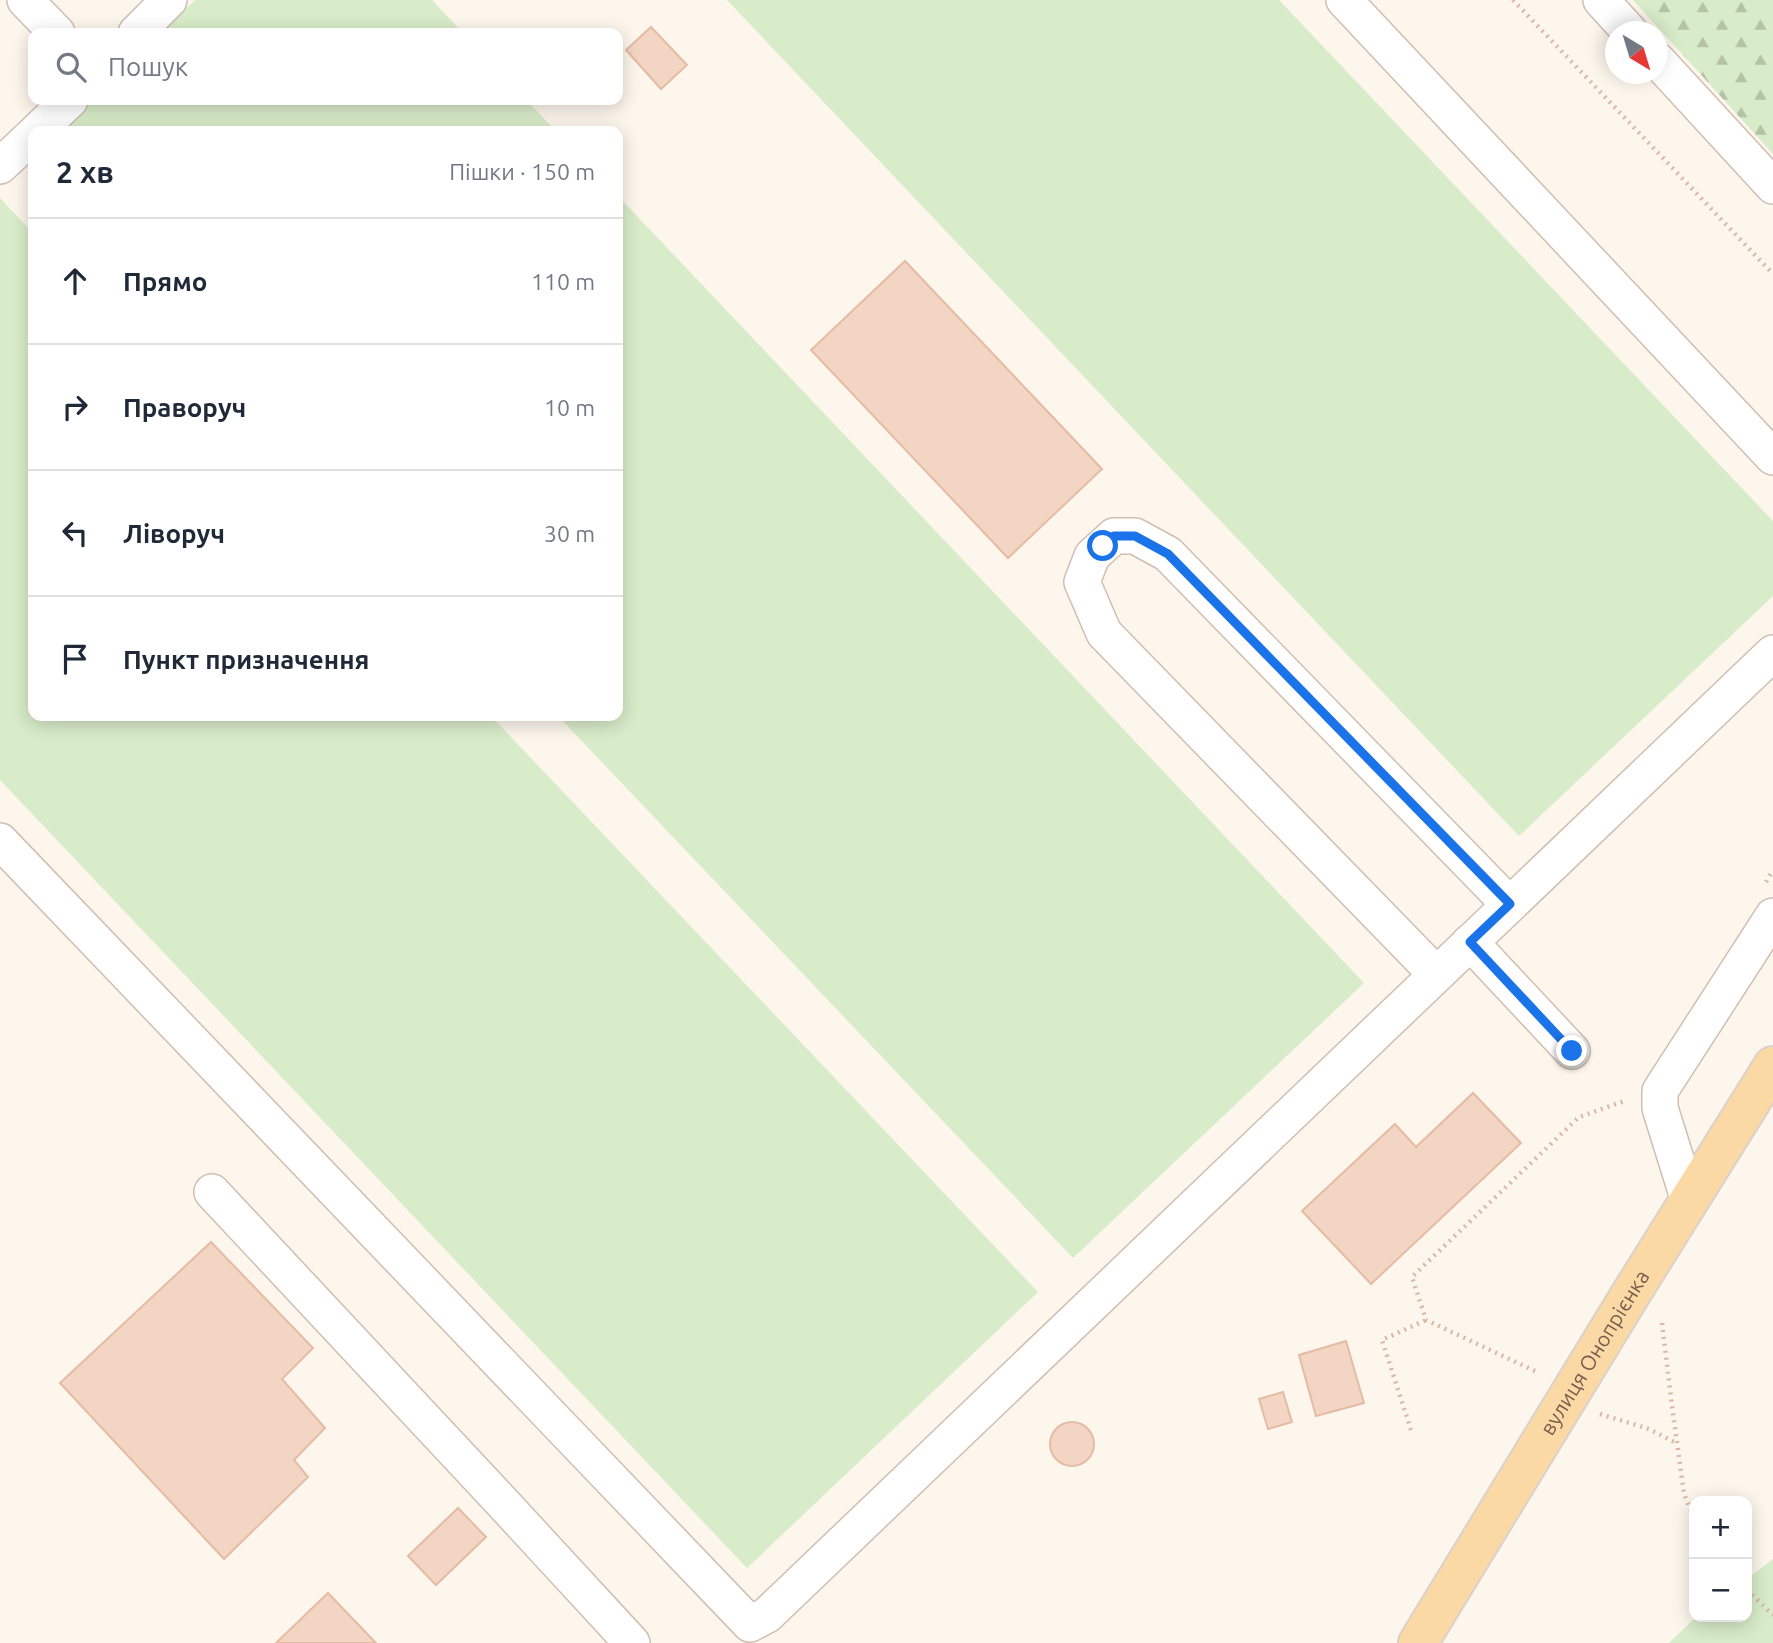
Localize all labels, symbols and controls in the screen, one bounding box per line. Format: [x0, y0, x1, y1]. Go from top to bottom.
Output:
north arrow [1605, 21, 1668, 84]
search box [28, 28, 623, 105]
icon: search [52, 48, 90, 86]
text: Пошук [108, 52, 188, 81]
text: 2 хв [56, 155, 114, 189]
text: Пішки · 150 m [449, 159, 595, 184]
icon: ahead [56, 262, 94, 300]
text: Прямо [123, 267, 207, 296]
text: 110 m [531, 269, 595, 294]
icon: right [56, 388, 94, 426]
text: Праворуч [123, 393, 246, 422]
text: 10 m [544, 395, 595, 420]
icon: left [56, 514, 94, 552]
text: Ліворуч [123, 519, 225, 548]
text: 30 m [544, 521, 595, 546]
route start [1087, 530, 1118, 561]
icon: arrive [56, 640, 94, 678]
text: Пункт призначення [123, 645, 369, 674]
route end [1556, 1035, 1587, 1066]
street label: вулиця Онопрієнка [1535, 1265, 1654, 1439]
map controls [1689, 1496, 1752, 1622]
button: + [1689, 1496, 1752, 1559]
button: − [1689, 1559, 1752, 1622]

